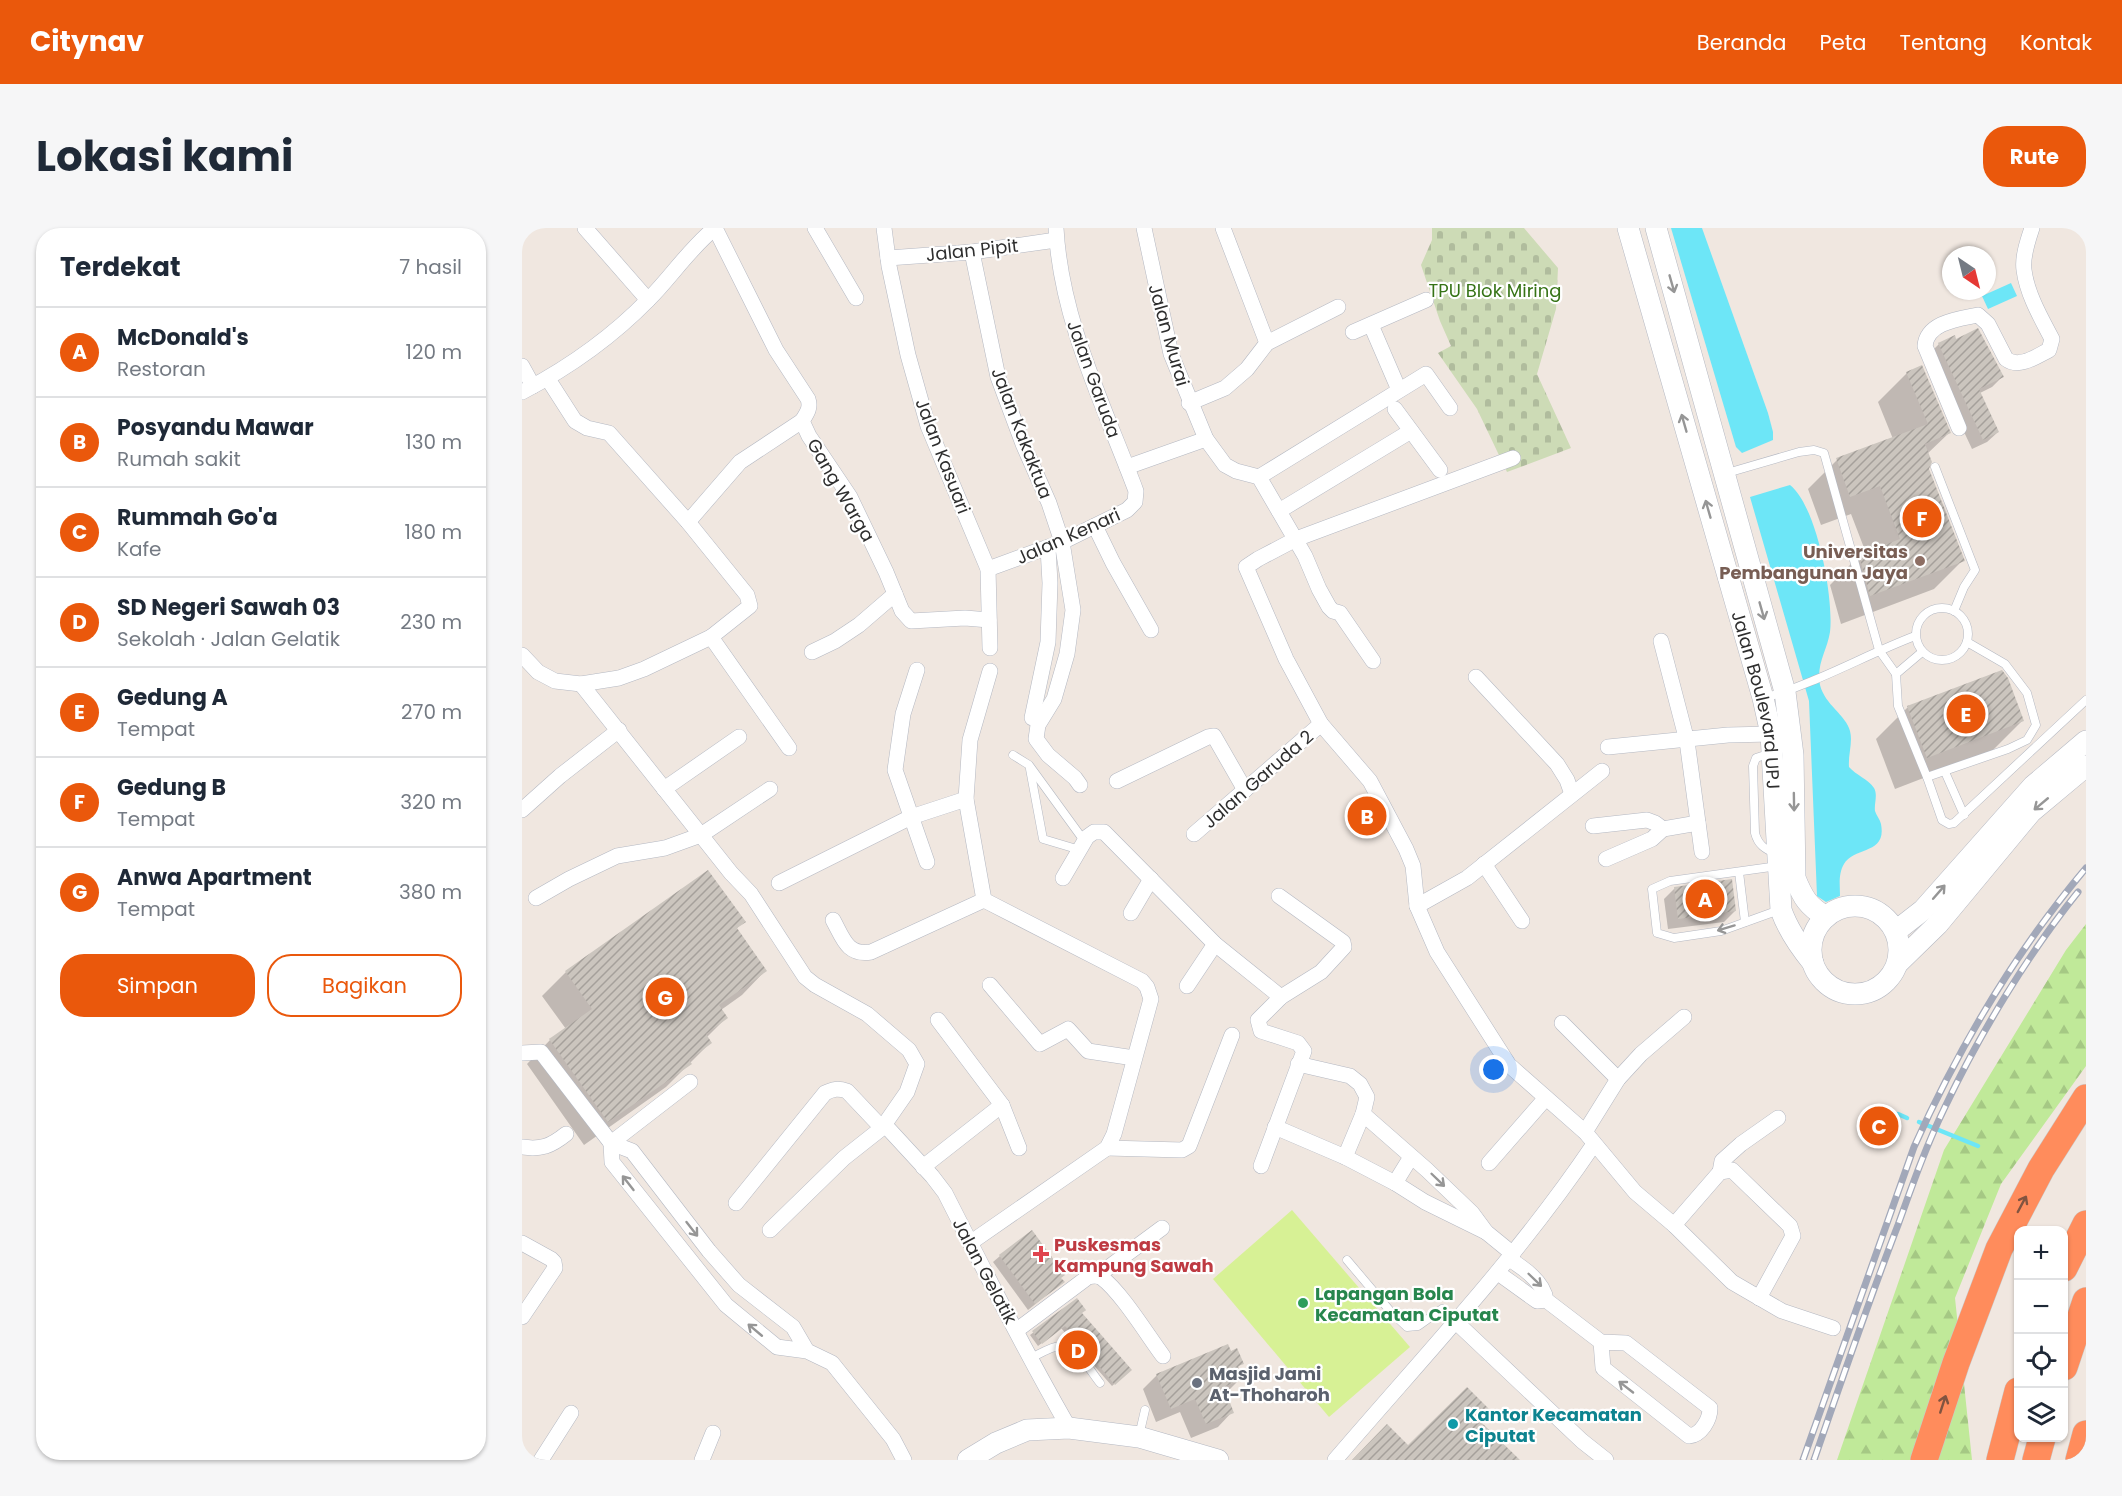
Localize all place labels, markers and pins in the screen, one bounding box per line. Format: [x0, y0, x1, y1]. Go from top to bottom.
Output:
pin: F [1902, 496, 1942, 540]
place label: Universitas Pembangunan Jaya [1719, 539, 1908, 585]
marker: Universitas Pembangunan Jaya [1913, 554, 1927, 568]
pin: E [1946, 692, 1986, 736]
pin: B [1348, 794, 1386, 838]
pin: A [1686, 876, 1724, 922]
pin: G [646, 974, 684, 1020]
pin: C [1860, 1104, 1898, 1148]
place label: Puskesmas Kampung Sawah [1054, 1232, 1214, 1278]
marker: Puskesmas Kampung Sawah [1032, 1245, 1050, 1263]
place label: Lapangan Bola Kecamatan Ciputat [1315, 1281, 1499, 1327]
marker: Lapangan Bola Kecamatan Ciputat [1296, 1296, 1310, 1310]
pin: D [1058, 1328, 1098, 1372]
place label: Masjid Jami At-Thoharoh [1209, 1361, 1330, 1407]
marker: Masjid Jami At-Thoharoh [1190, 1376, 1204, 1390]
place label: Kantor Kecamatan Ciputat [1465, 1402, 1642, 1448]
marker: Kantor Kecamatan Ciputat [1446, 1417, 1460, 1431]

